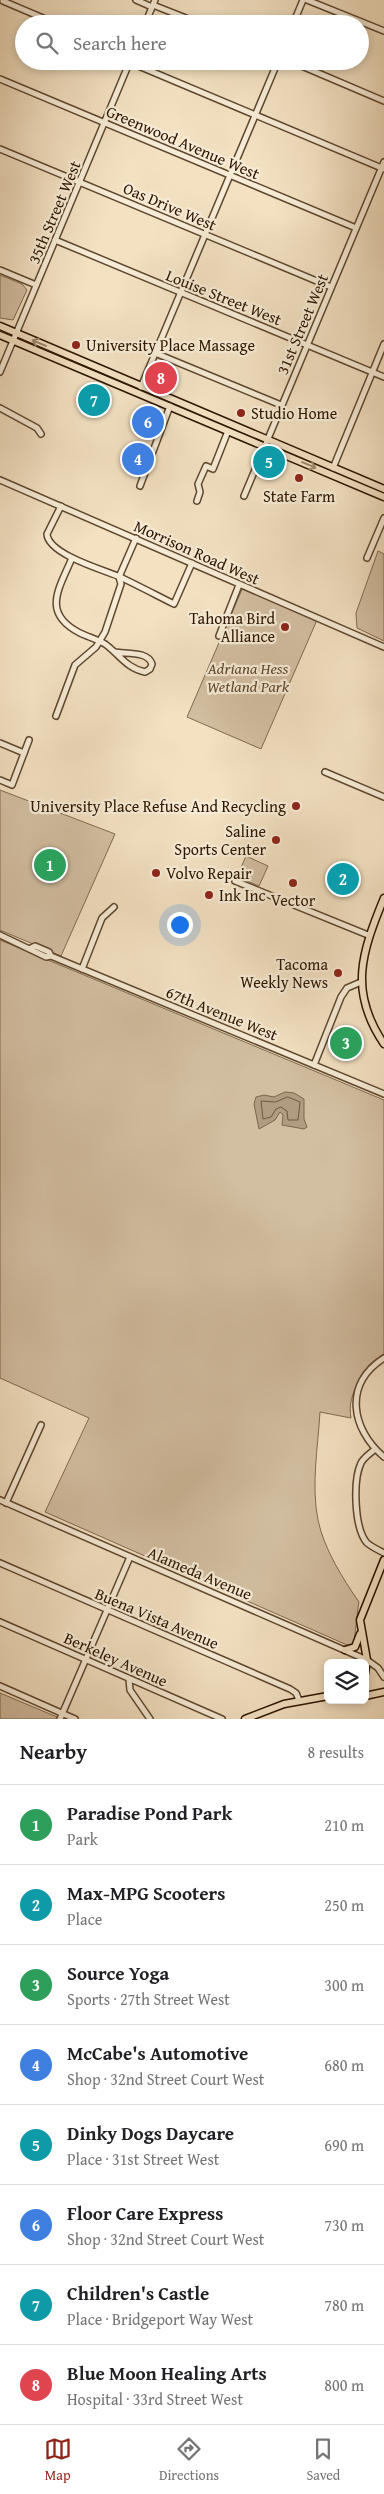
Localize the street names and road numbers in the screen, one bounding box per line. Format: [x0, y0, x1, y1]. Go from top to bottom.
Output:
street label: Greenwood Avenue West [103, 99, 264, 185]
street label: 35th Street West [21, 156, 87, 267]
street label: Oas Drive West [120, 176, 221, 237]
street label: Louise Street West [162, 263, 286, 331]
street label: 31st Street West [270, 270, 334, 378]
street label: Morrison Road West [130, 513, 264, 591]
street label: 67th Avenue West [162, 980, 282, 1046]
street label: Alameda Avenue [144, 1540, 256, 1606]
street label: Buena Vista Avenue [91, 1581, 223, 1655]
street label: Berkeley Avenue [60, 1625, 172, 1693]

